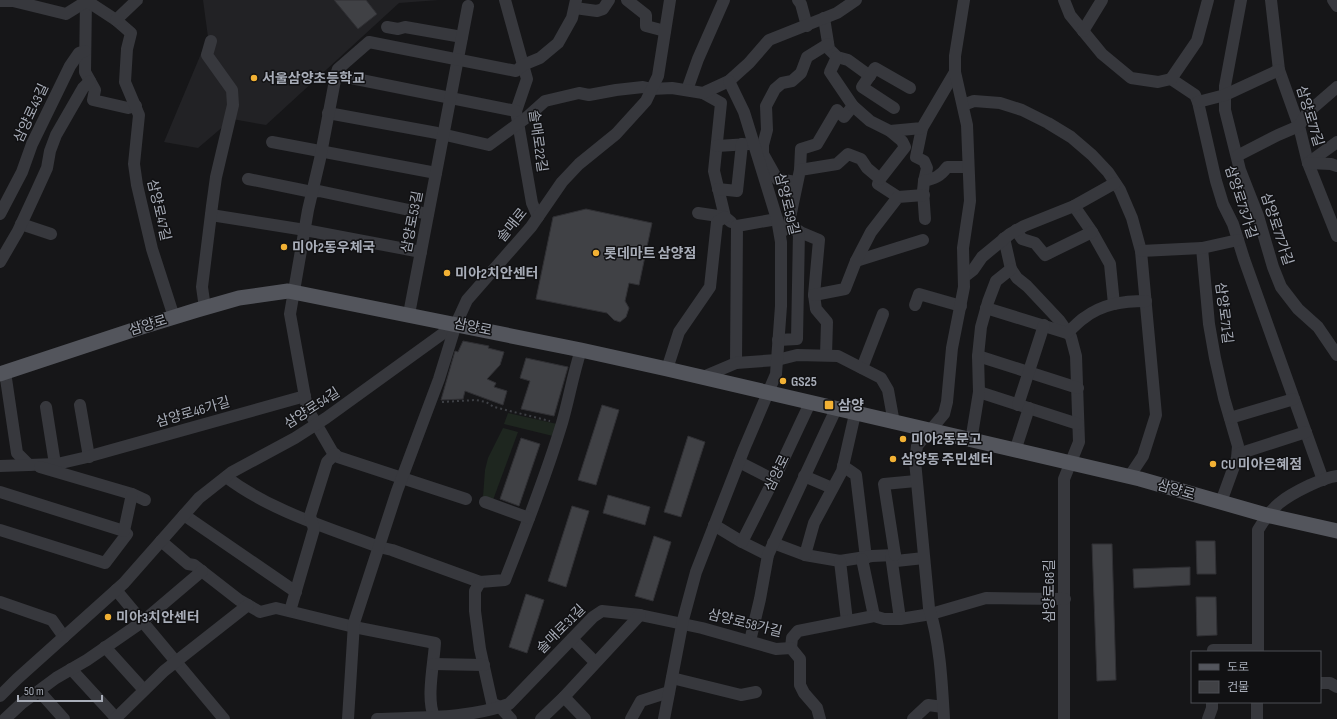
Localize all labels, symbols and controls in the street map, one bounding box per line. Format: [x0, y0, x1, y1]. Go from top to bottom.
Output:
place label: 서울삼양초등학교 [262, 70, 365, 87]
marker: 서울삼양초등학교 [249, 73, 259, 83]
street label: 삼양로43길 [10, 81, 52, 145]
street label: 삼양로77길 [1293, 84, 1327, 148]
street label: 솔매로22길 [525, 109, 551, 173]
street label: 삼양로73가길 [1221, 163, 1261, 241]
street label: 삼양로59길 [771, 171, 803, 237]
street label: 삼양로47길 [144, 177, 174, 243]
street label: 삼양로53길 [398, 189, 426, 255]
street label: 삼양로77가길 [1257, 190, 1297, 268]
street label: 솔매로 [493, 205, 531, 245]
place label: 미아2동우체국 [292, 239, 376, 256]
marker: 미아2동우체국 [279, 242, 289, 252]
place label: 롯데마트 삼양점 [604, 245, 696, 262]
marker: 롯데마트 삼양점 [591, 248, 601, 258]
place label: 미아2치안센터 [455, 265, 538, 282]
marker: 미아2치안센터 [442, 268, 452, 278]
street label: 삼양로71길 [1212, 281, 1236, 345]
street label: 삼양로 [127, 311, 169, 339]
street label: 삼양로 [452, 315, 494, 339]
place label: GS25 [791, 373, 817, 390]
marker: GS25 [778, 376, 788, 386]
street label: 삼양로54길 [281, 384, 343, 432]
street label: 삼양로46가길 [154, 393, 232, 431]
place label: 삼양 [838, 397, 864, 414]
marker: 삼양 [823, 399, 835, 411]
place label: 미아2동문고 [911, 431, 982, 448]
marker: 미아2동문고 [898, 434, 908, 444]
place label: 삼양동 주민센터 [901, 451, 993, 468]
street label: 삼양로 [761, 452, 793, 494]
marker: 삼양동 주민센터 [888, 454, 898, 464]
place label: CU 미아은혜점 [1221, 456, 1302, 473]
marker: CU 미아은혜점 [1208, 459, 1218, 469]
street label: 삼양로 [1155, 477, 1197, 504]
street label: 삼양로68길 [1041, 559, 1058, 623]
street label: 솔매로31길 [533, 601, 589, 657]
street label: 삼양로58가길 [706, 606, 784, 640]
place label: 미아3치안센터 [116, 609, 200, 626]
marker: 미아3치안센터 [103, 612, 113, 622]
legend [1191, 651, 1321, 703]
text: 도로 [1227, 660, 1249, 675]
scale bar [18, 677, 102, 703]
text: 건물 [1227, 680, 1249, 695]
text: 50 m [24, 684, 44, 699]

